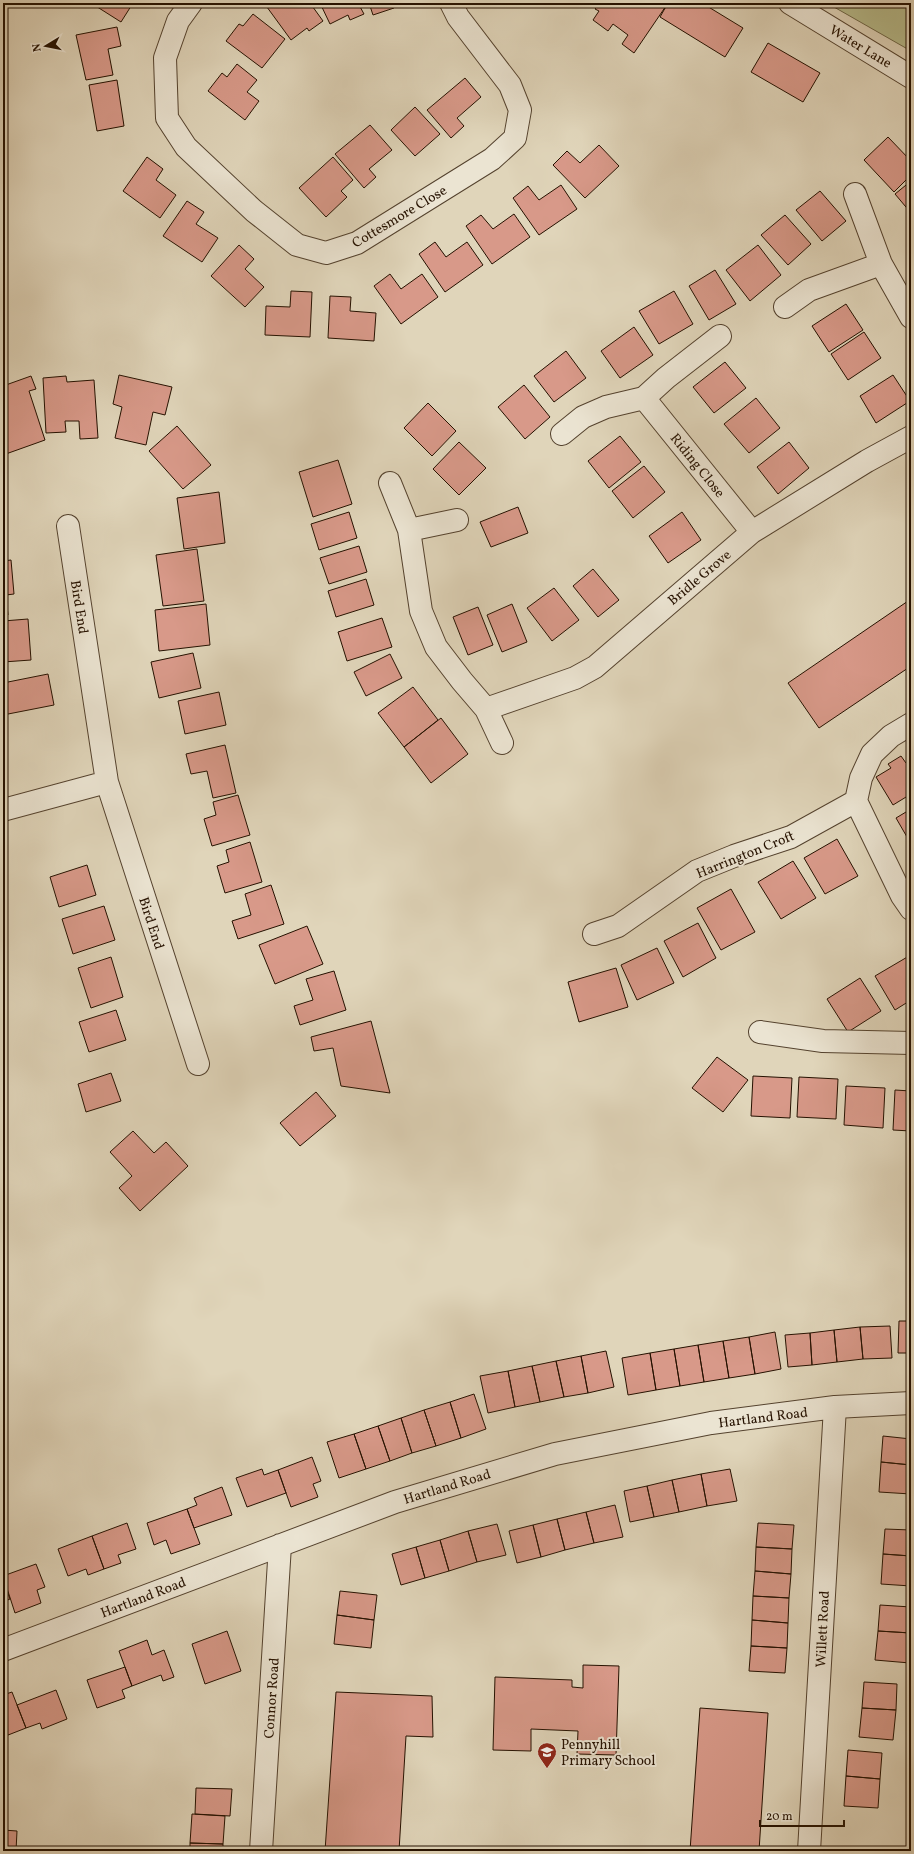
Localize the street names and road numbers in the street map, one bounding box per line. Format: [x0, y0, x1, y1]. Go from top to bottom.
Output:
street label: Water Lane [825, 21, 895, 74]
street label: Cottesmore Close [349, 181, 451, 253]
street label: Riding Close [665, 430, 729, 502]
street label: Bridle Grove [664, 546, 736, 610]
street label: Bird End [65, 579, 92, 636]
street label: Harrington Croft [694, 827, 798, 884]
street label: Bird End [133, 895, 168, 952]
street label: Hartland Road [717, 1404, 809, 1433]
street label: Hartland Road [402, 1465, 493, 1510]
street label: Hartland Road [98, 1573, 189, 1623]
street label: Willett Road [812, 1590, 835, 1668]
street label: Connor Road [260, 1657, 285, 1739]

